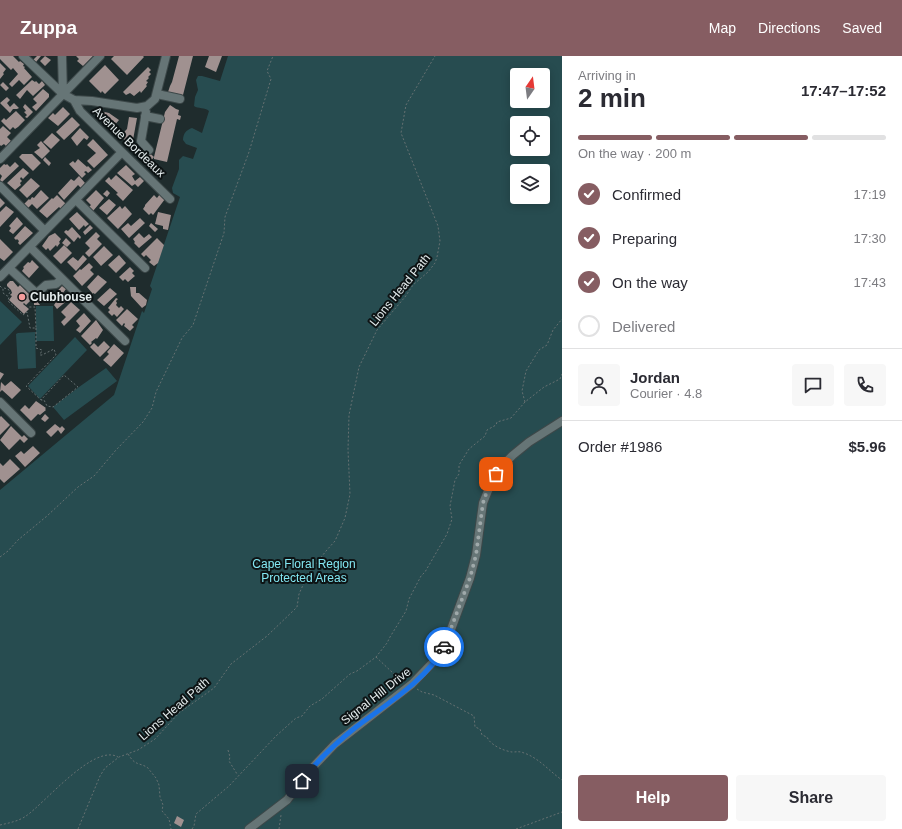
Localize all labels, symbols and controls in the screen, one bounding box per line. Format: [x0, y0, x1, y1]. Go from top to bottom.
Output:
text: Zuppa [20, 17, 77, 38]
text: Map [709, 20, 736, 36]
text: Directions [758, 20, 820, 36]
text: Saved [842, 20, 882, 36]
north arrow [510, 68, 550, 108]
map controls [510, 68, 550, 204]
text: Arriving in [578, 68, 636, 83]
text: 17:47–17:52 [801, 82, 886, 99]
text: 2 min [578, 83, 646, 113]
street label: Avenue Bordeaux [90, 104, 168, 180]
button: locate [510, 116, 550, 156]
text: On the way · 200 m [578, 146, 691, 161]
button: layers [510, 164, 550, 204]
icon: check [578, 183, 600, 205]
text: Confirmed [612, 186, 681, 203]
text: 17:19 [853, 187, 886, 202]
icon: check [578, 227, 600, 249]
text: Preparing [612, 230, 677, 247]
text: 17:30 [853, 231, 886, 246]
street label: Lions Head Path [367, 251, 433, 329]
icon: check [578, 271, 600, 293]
text: On the way [612, 274, 688, 291]
text: 17:43 [853, 275, 886, 290]
place label: Clubhouse [30, 290, 92, 304]
marker: Clubhouse [17, 292, 27, 302]
text: Delivered [612, 318, 675, 335]
button: person [578, 364, 620, 406]
button: chat [792, 364, 834, 406]
button: phone [844, 364, 886, 406]
text: Jordan [630, 369, 680, 386]
text: Courier · 4.8 [630, 386, 702, 401]
text: Order #1986 [578, 438, 662, 455]
text: $5.96 [848, 438, 886, 455]
pin [479, 457, 513, 491]
icon: bag [485, 463, 507, 485]
park label: Cape Floral Region Protected Areas [252, 557, 356, 585]
courier [424, 627, 464, 667]
icon: car [433, 636, 455, 658]
street label: Signal Hill Drive [338, 664, 414, 728]
street label: Lions Head Path [136, 675, 212, 743]
pin [285, 764, 319, 798]
icon: home [291, 770, 313, 792]
button: Help [578, 775, 728, 821]
button: Share [736, 775, 886, 821]

